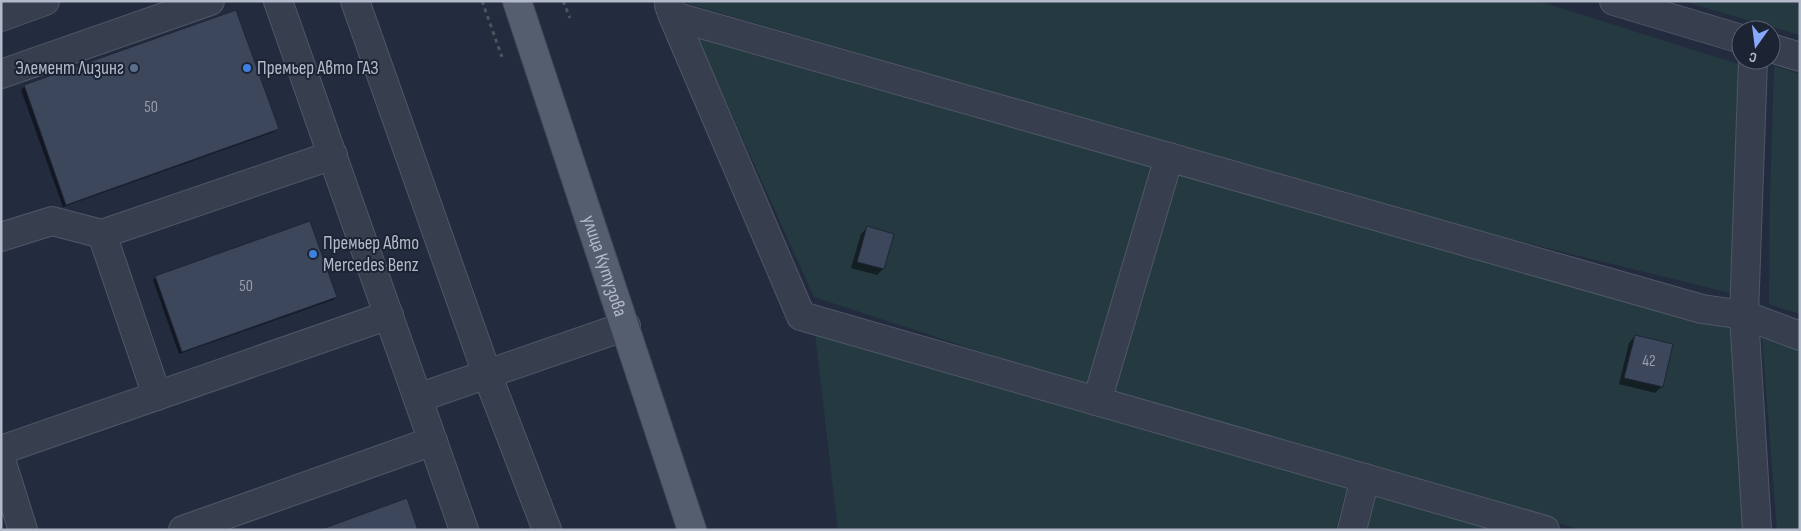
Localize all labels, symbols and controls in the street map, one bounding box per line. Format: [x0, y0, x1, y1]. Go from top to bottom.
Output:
north arrow [1731, 20, 1781, 70]
text: С [1747, 48, 1759, 66]
place label: Элемент Лизинг [15, 57, 124, 80]
place label: Премьер Авто ГАЗ [257, 57, 379, 80]
marker: Элемент Лизинг [128, 62, 140, 74]
marker: Премьер Авто ГАЗ [241, 62, 253, 74]
house number: 50 [144, 98, 158, 117]
street label: улица Кутузова [577, 212, 632, 319]
place label: Премьер Авто Mercedes Benz [323, 232, 419, 277]
marker: Премьер Авто Mercedes Benz [307, 248, 319, 260]
house number: 50 [239, 277, 253, 296]
house number: 42 [1642, 352, 1656, 371]

